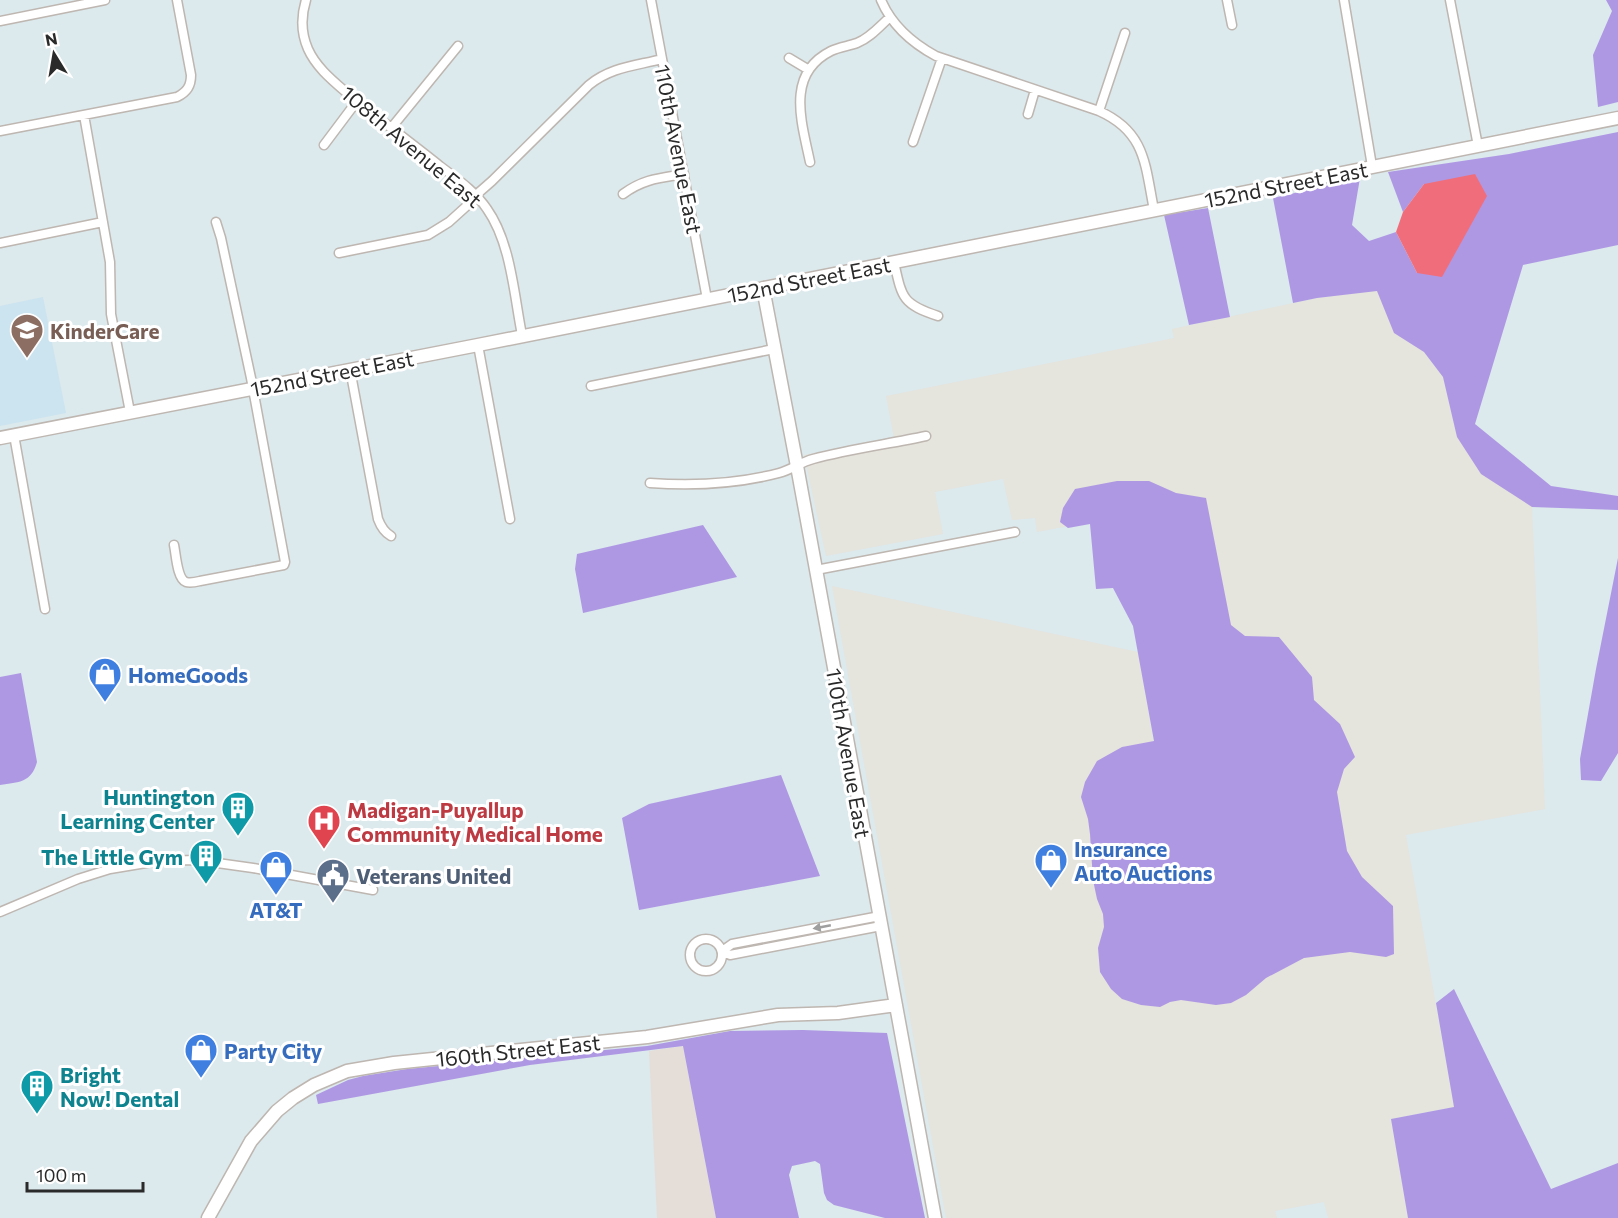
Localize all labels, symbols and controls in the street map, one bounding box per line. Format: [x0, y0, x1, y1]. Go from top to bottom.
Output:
north arrow [24, 24, 84, 84]
text: N [43, 28, 59, 49]
street label: 110th Avenue East [650, 62, 708, 236]
street label: 108th Avenue East [337, 80, 487, 212]
street label: 152nd Street East [1202, 156, 1370, 212]
street label: 152nd Street East [725, 251, 893, 307]
school or university icon: KinderCare [9, 312, 45, 359]
place label: KinderCare [50, 318, 160, 343]
street label: 152nd Street East [248, 345, 416, 401]
shop icon: HomeGoods [87, 656, 123, 703]
place label: HomeGoods [128, 662, 248, 687]
street label: 110th Avenue East [822, 666, 876, 840]
place label: Huntington Learning Center [60, 784, 215, 833]
building icon: Huntington Learning Center [220, 790, 256, 837]
place label: Madigan-Puyallup Community Medical Home [347, 797, 603, 846]
hospital icon: Madigan-Puyallup Community Medical Home [306, 803, 342, 850]
place label: Insurance Auto Auctions [1074, 836, 1213, 885]
building icon: The Little Gym [188, 838, 224, 885]
shop icon: Insurance Auto Auctions [1033, 842, 1069, 889]
place label: The Little Gym [41, 844, 183, 869]
shop icon: AT&T [258, 849, 294, 896]
public building icon: Veterans United [315, 857, 351, 904]
place label: Veterans United [356, 863, 511, 888]
place label: AT&T [249, 897, 303, 922]
one-way arrow [812, 923, 831, 932]
street label: 160th Street East [435, 1029, 601, 1071]
shop icon: Party City [183, 1032, 219, 1079]
place label: Party City [224, 1038, 323, 1063]
place label: Bright Now! Dental [60, 1062, 179, 1111]
building icon: Bright Now! Dental [19, 1068, 55, 1115]
scale bar [27, 1155, 142, 1193]
text: 100 m [36, 1164, 86, 1186]

